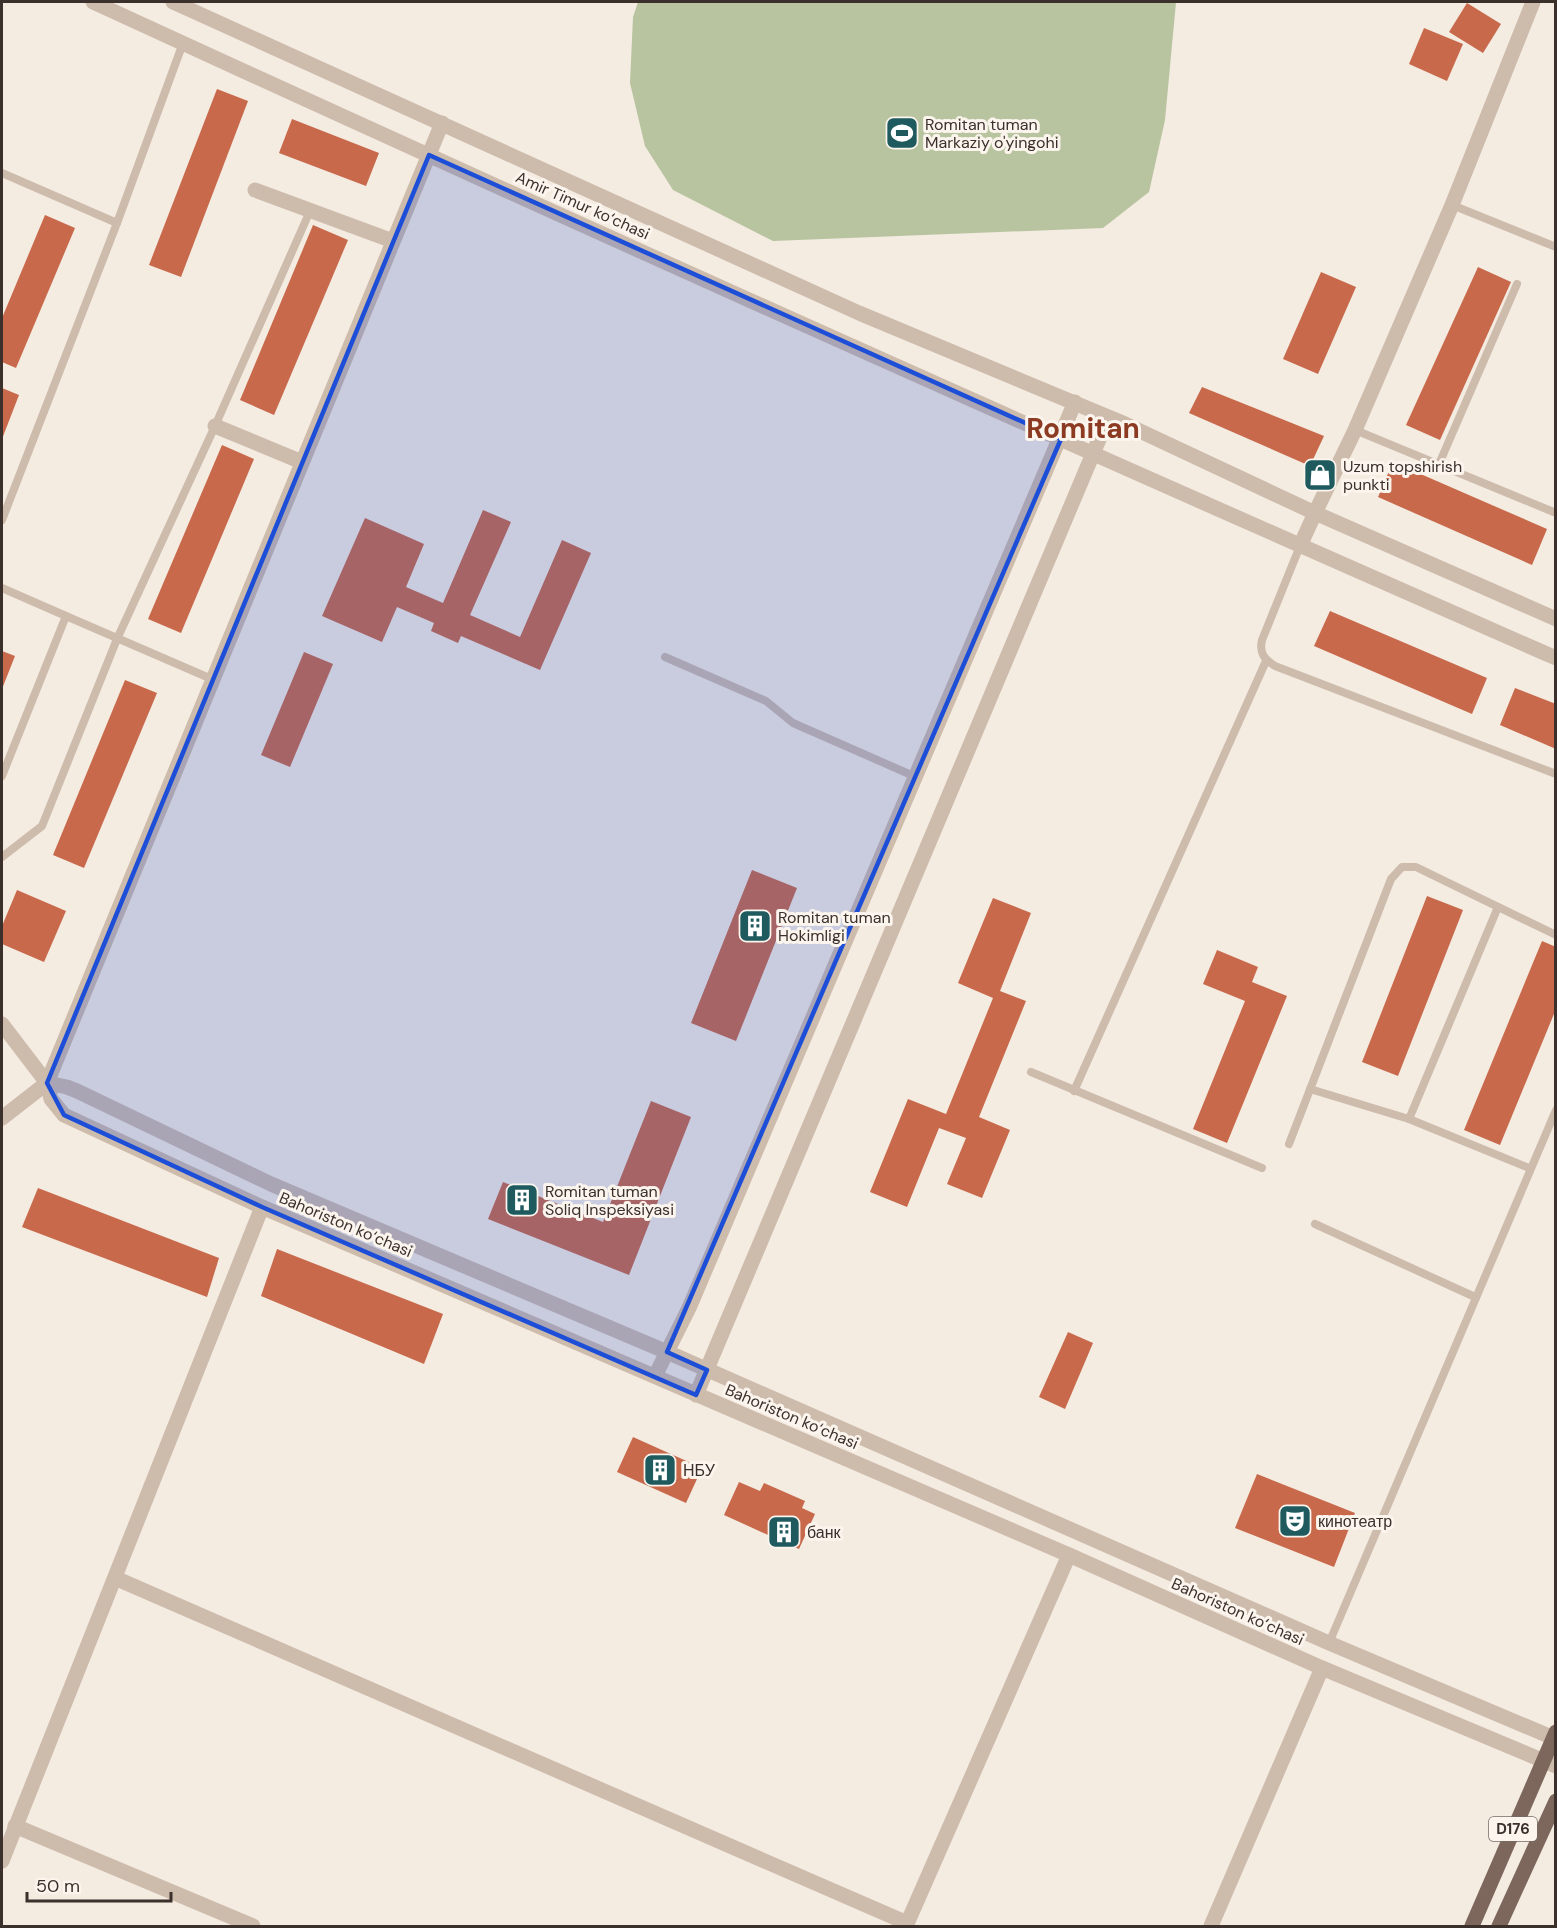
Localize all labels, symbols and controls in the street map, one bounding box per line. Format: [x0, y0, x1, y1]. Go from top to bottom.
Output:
place label: Romitan tuman Markaziy o'yingohi [925, 114, 1059, 153]
sports icon: Romitan tuman Markaziy o'yingohi [884, 115, 920, 151]
street label: Amir Timur ko‘chasi [512, 166, 653, 244]
district label: Romitan [1026, 410, 1140, 447]
place label: Uzum topshirish punkti [1343, 456, 1462, 495]
shop icon: Uzum topshirish punkti [1302, 457, 1338, 493]
place label: Romitan tuman Hokimligi [778, 907, 891, 946]
building icon: Romitan tuman Hokimligi [737, 908, 773, 944]
place label: Romitan tuman Soliq Inspeksiyasi [545, 1181, 674, 1220]
building icon: Romitan tuman Soliq Inspeksiyasi [504, 1182, 540, 1218]
street label: Bahoriston ko‘chasi [276, 1187, 416, 1262]
street label: Bahoriston ko‘chasi [722, 1379, 862, 1454]
building icon: НБУ [642, 1452, 678, 1488]
place label: НБУ [683, 1460, 716, 1481]
theatre icon: кинотеатр [1277, 1503, 1313, 1539]
place label: кинотеатр [1318, 1511, 1392, 1532]
building icon: банк [766, 1514, 802, 1550]
place label: банк [807, 1522, 842, 1543]
street label: Bahoriston ko‘chasi [1168, 1573, 1307, 1650]
road number: D176 [1489, 1817, 1537, 1841]
scale bar [27, 1865, 171, 1903]
text: 50 m [36, 1874, 80, 1898]

